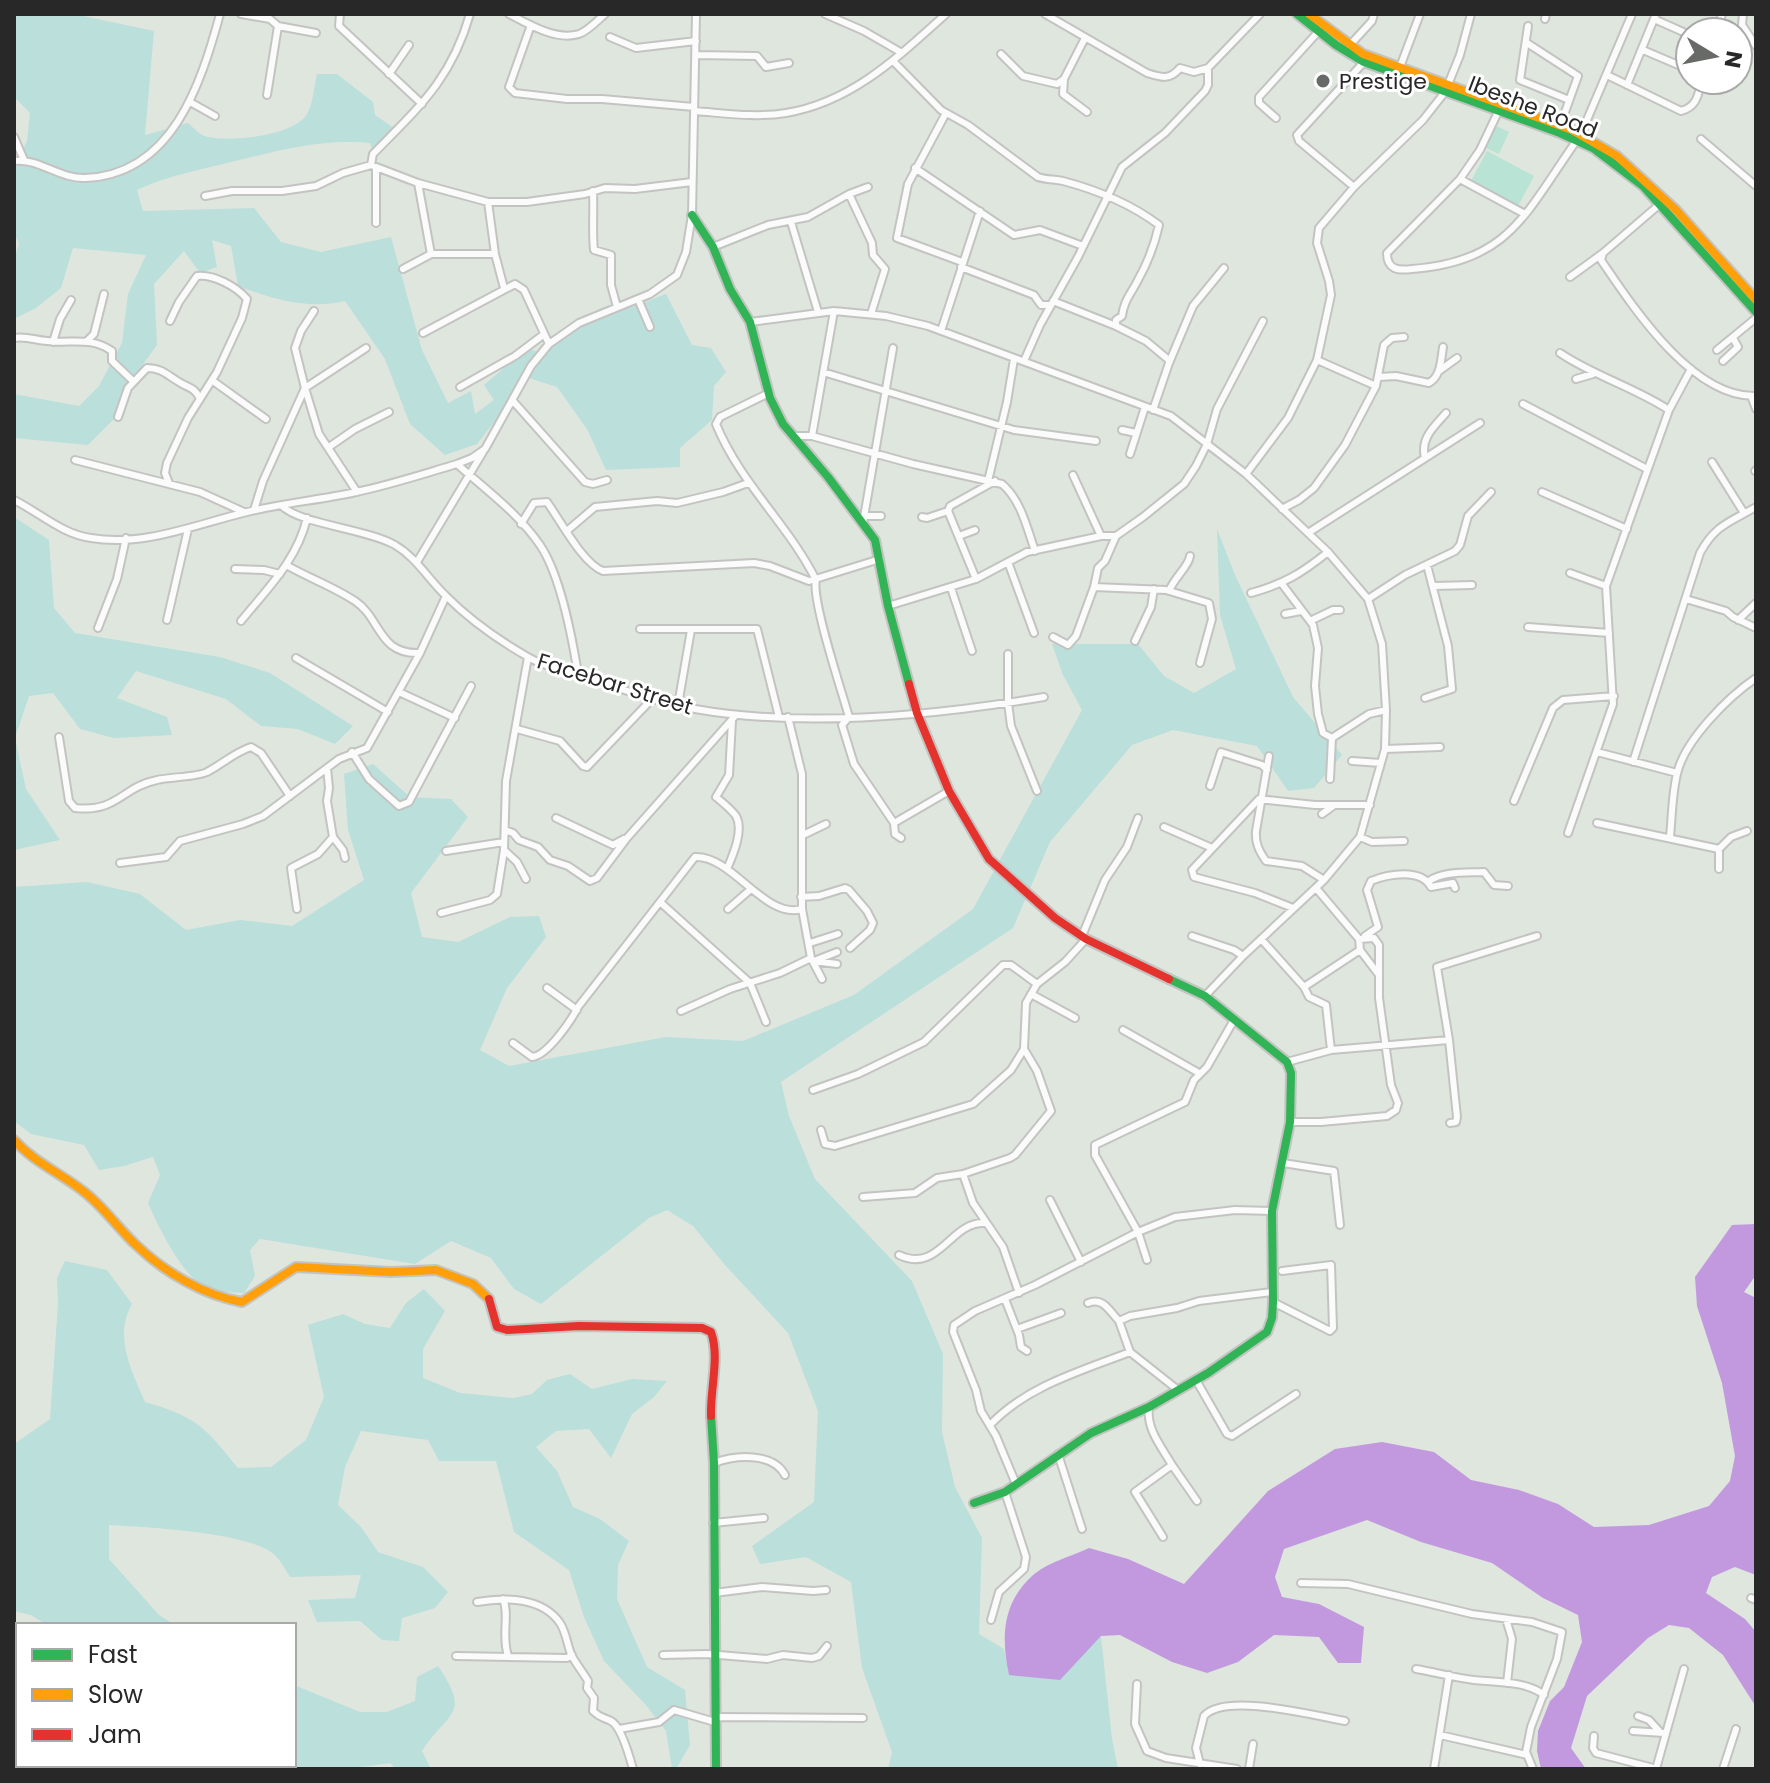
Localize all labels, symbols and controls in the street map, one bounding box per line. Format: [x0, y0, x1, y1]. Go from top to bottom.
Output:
north arrow [1674, 16, 1754, 96]
text: N [1717, 49, 1750, 70]
place label: Prestige [1339, 66, 1427, 97]
street label: Ibeshe Road [1464, 68, 1602, 146]
marker: Prestige [1314, 72, 1332, 90]
street label: Facebar Street [533, 646, 697, 722]
legend [16, 1623, 296, 1767]
text: Fast [88, 1638, 138, 1671]
text: Slow [88, 1678, 143, 1711]
text: Jam [88, 1718, 142, 1751]

